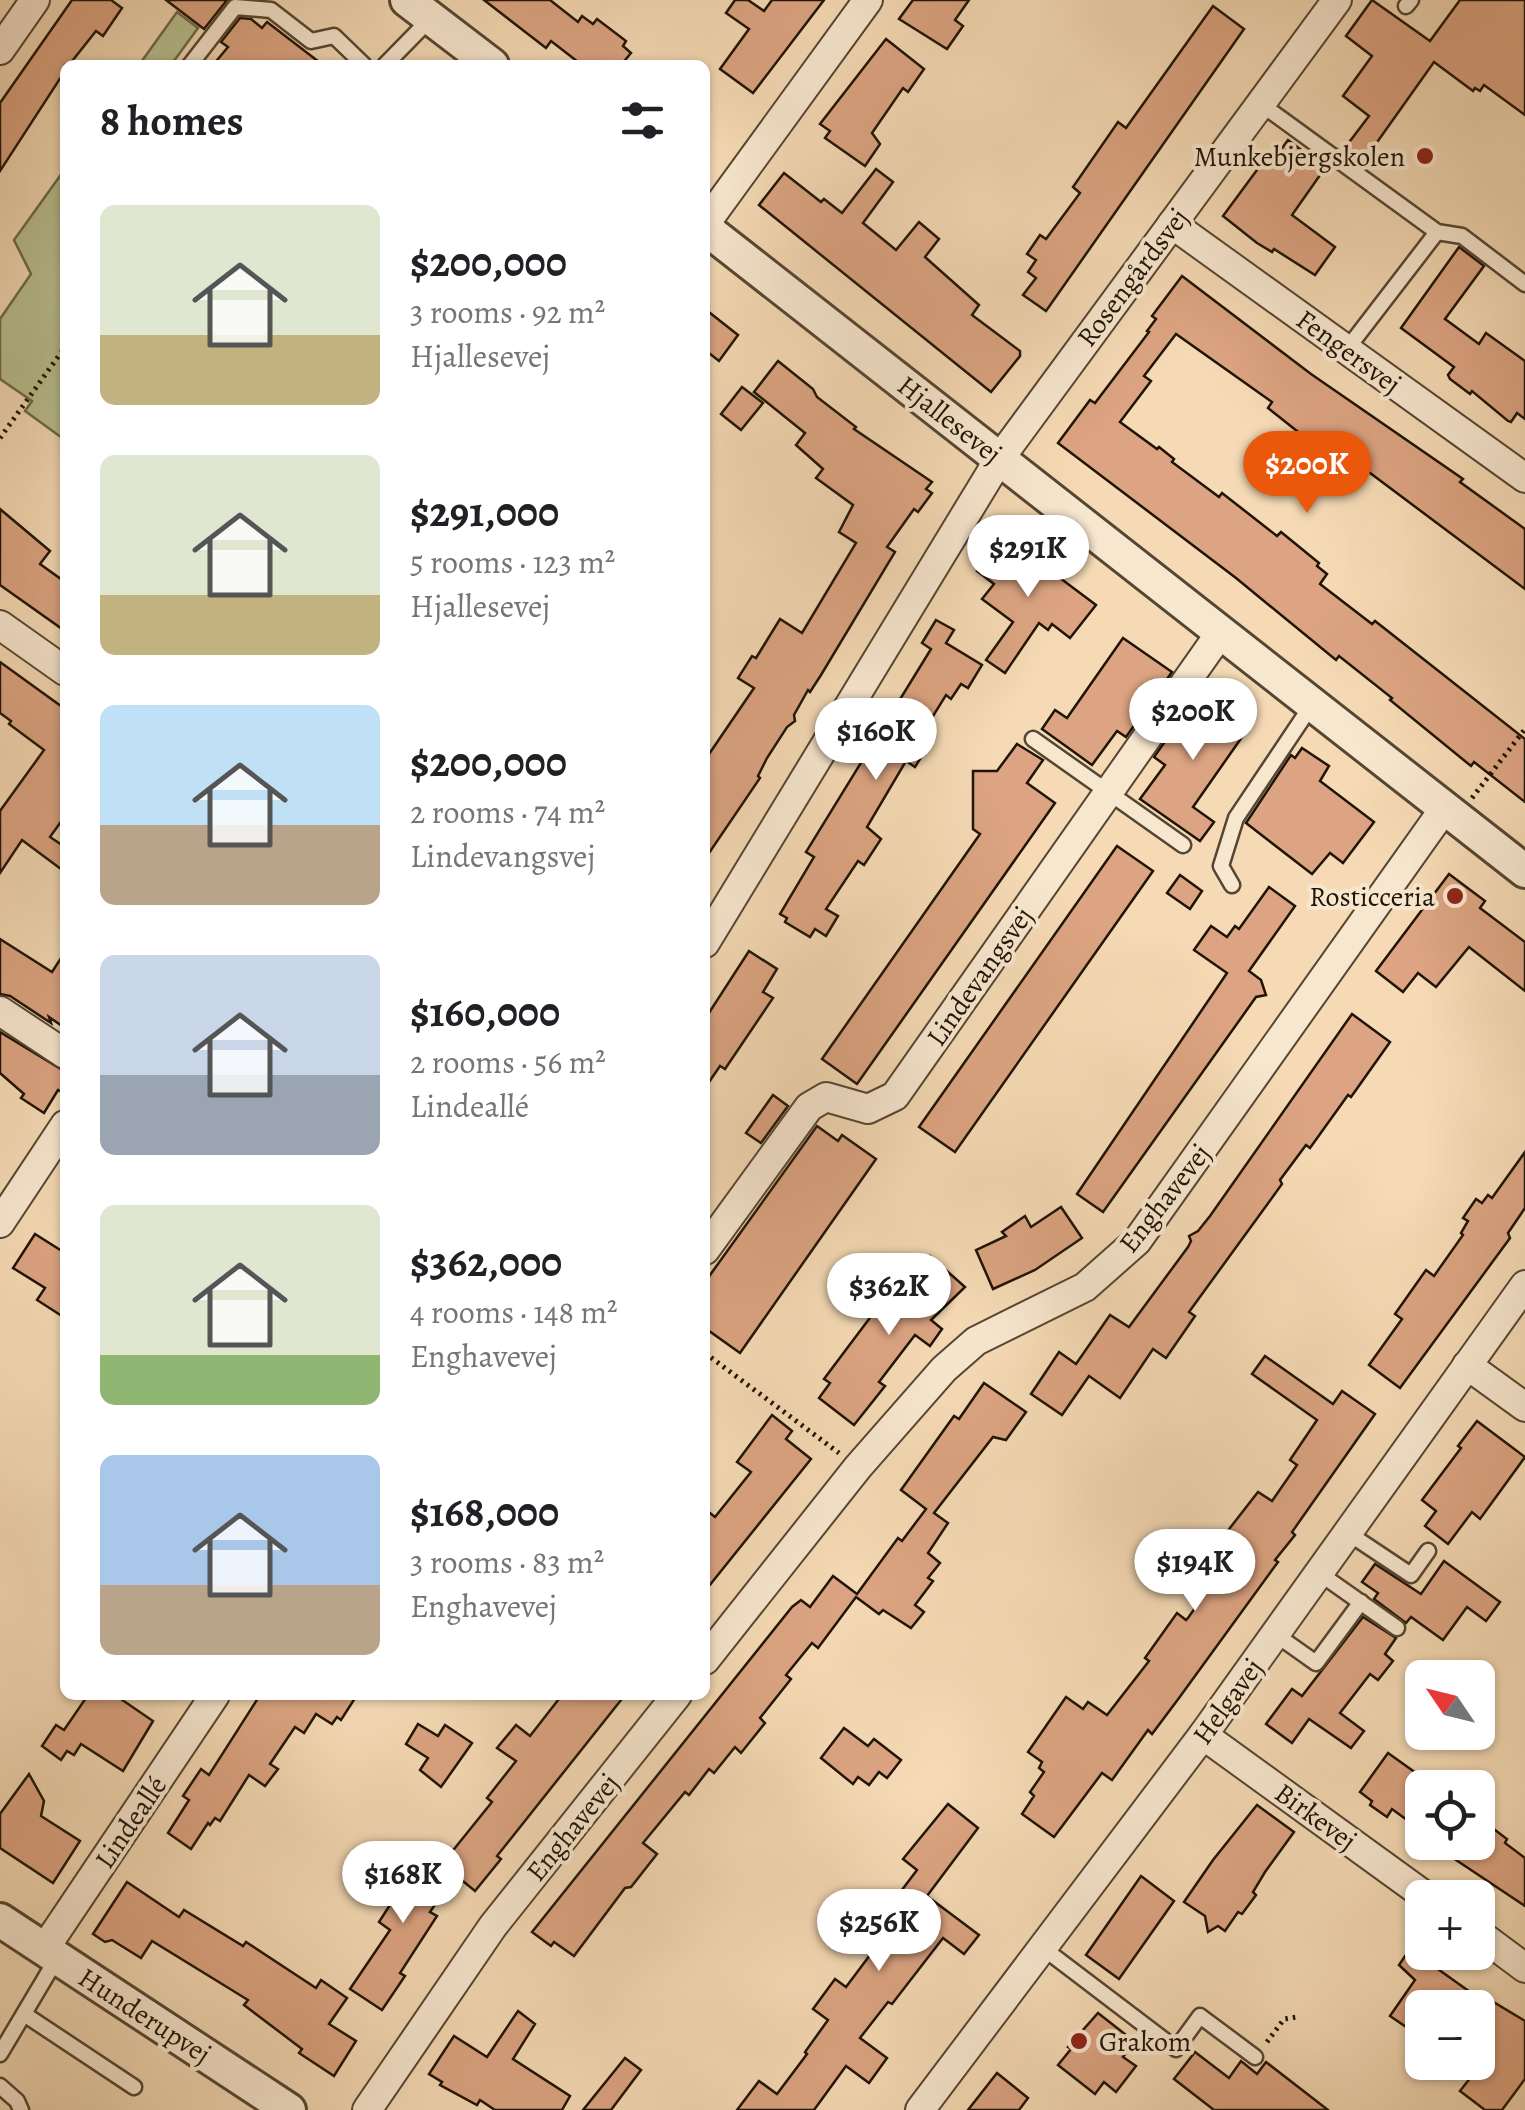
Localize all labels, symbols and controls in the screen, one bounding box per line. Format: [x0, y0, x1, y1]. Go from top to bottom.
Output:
text: 8 homes [100, 92, 244, 149]
icon: filters [615, 93, 670, 148]
place label: Munkebjergskolen [1194, 138, 1405, 176]
marker: Munkebjergskolen [1414, 145, 1436, 167]
street label: Rosengårdsvej [1068, 201, 1197, 355]
text: $200,000 [410, 233, 567, 290]
icon: home [180, 245, 300, 365]
text: 3 rooms · 92 m² [410, 290, 605, 334]
street label: Fengersvej [1288, 301, 1409, 403]
text: Hjallesevej [410, 334, 550, 378]
street label: Hjallesevej [889, 367, 1009, 473]
pin: $200K [1237, 431, 1377, 516]
text: $200K [1265, 441, 1349, 485]
text: $291,000 [410, 483, 559, 540]
icon: home [180, 495, 300, 615]
pin: $291K [958, 515, 1098, 600]
text: $291K [989, 525, 1067, 569]
text: 5 rooms · 123 m² [410, 540, 615, 584]
text: Hjallesevej [410, 584, 550, 628]
pin: $200K [1123, 678, 1263, 763]
text: $200K [1151, 688, 1235, 732]
pin: $160K [806, 698, 946, 783]
text: $160K [837, 708, 915, 752]
text: $200,000 [410, 733, 567, 790]
icon: home [180, 745, 300, 865]
text: 2 rooms · 74 m² [410, 790, 605, 834]
text: Lindevangsvej [410, 834, 595, 878]
place label: Rosticceria [1309, 878, 1435, 916]
marker: Rosticceria [1444, 885, 1466, 907]
street label: Lindevangsvej [918, 899, 1042, 1054]
text: $160,000 [410, 983, 560, 1040]
icon: home [180, 995, 300, 1115]
text: 2 rooms · 56 m² [410, 1040, 606, 1084]
text: Lindeallé [410, 1084, 529, 1128]
street label: Enghavevej [1110, 1136, 1219, 1261]
text: $362,000 [410, 1233, 562, 1290]
icon: home [180, 1245, 300, 1365]
pin: $362K [819, 1253, 959, 1338]
text: $362K [849, 1263, 929, 1307]
text: 4 rooms · 148 m² [410, 1290, 618, 1334]
text: Enghavevej [410, 1334, 557, 1378]
text: $168,000 [410, 1483, 559, 1540]
icon: home [180, 1495, 300, 1615]
pin: $194K [1125, 1529, 1265, 1614]
text: $194K [1156, 1539, 1234, 1583]
text: 3 rooms · 83 m² [410, 1540, 604, 1584]
text: Enghavevej [410, 1584, 557, 1628]
street label: Helgavej [1184, 1651, 1272, 1752]
north arrow [1405, 1660, 1495, 1750]
map controls [1405, 1660, 1495, 2080]
street label: Enghavevej [518, 1766, 628, 1890]
street label: Lindeallé [86, 1769, 176, 1876]
button: locate [1405, 1770, 1495, 1860]
street label: Birkevej [1267, 1774, 1364, 1859]
pin: $168K [333, 1841, 473, 1926]
text: $168K [364, 1851, 442, 1895]
button: + [1405, 1880, 1495, 1970]
pin: $256K [809, 1889, 949, 1974]
text: $256K [839, 1899, 919, 1943]
street label: Hunderupvej [71, 1959, 218, 2073]
button: − [1405, 1990, 1495, 2080]
place label: Grakom [1099, 2023, 1191, 2061]
marker: Grakom [1068, 2030, 1090, 2052]

